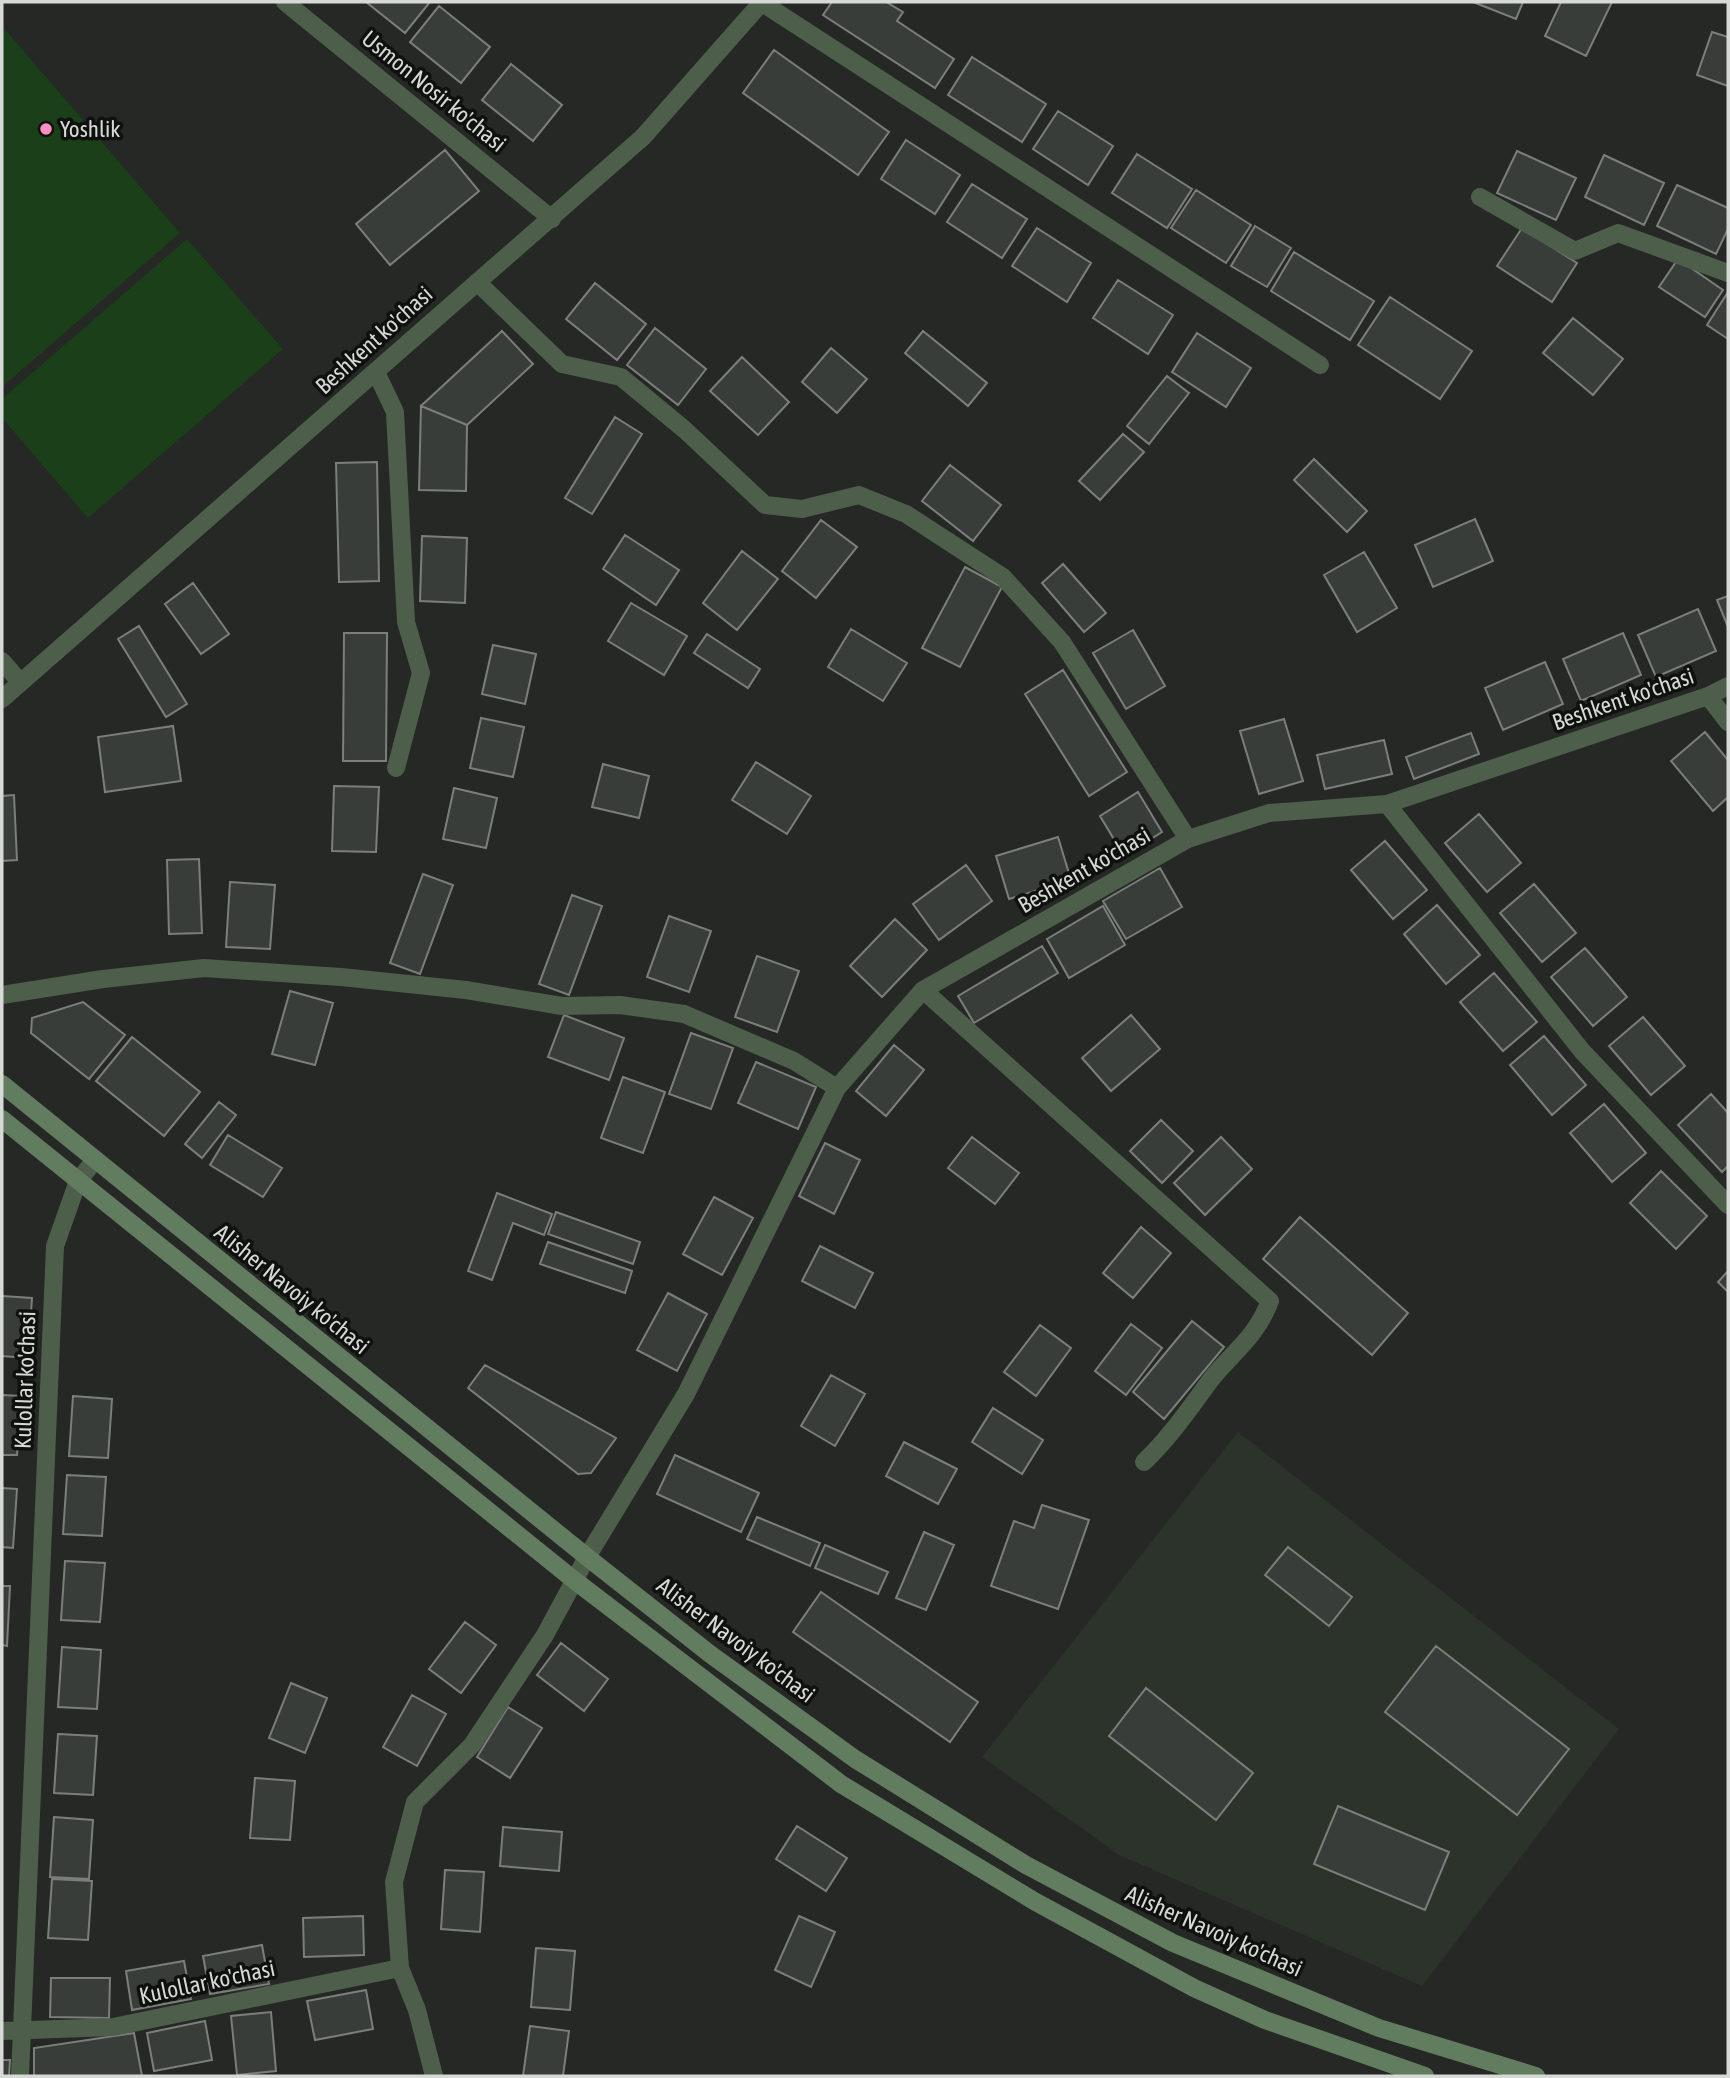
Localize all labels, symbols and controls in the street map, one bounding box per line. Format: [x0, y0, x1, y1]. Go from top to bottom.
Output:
street label: Usmon Nosir ko'chasi [357, 25, 511, 157]
place label: Yoshlik [60, 116, 120, 142]
marker: Yoshlik [38, 121, 54, 137]
street label: Beshkent ko'chasi [310, 281, 438, 399]
street label: Beshkent ko'chasi [1549, 663, 1697, 735]
street label: Beshkent ko'chasi [1013, 822, 1155, 918]
street label: Alisher Navoiy ko'chasi [210, 1219, 374, 1359]
street label: Kulollar ko'chasi [10, 1311, 40, 1449]
street label: Alisher Navoiy ko'chasi [652, 1572, 820, 1708]
street label: Alisher Navoiy ko'chasi [1122, 1880, 1306, 1982]
street label: Kulollar ko'chasi [137, 1955, 277, 2009]

